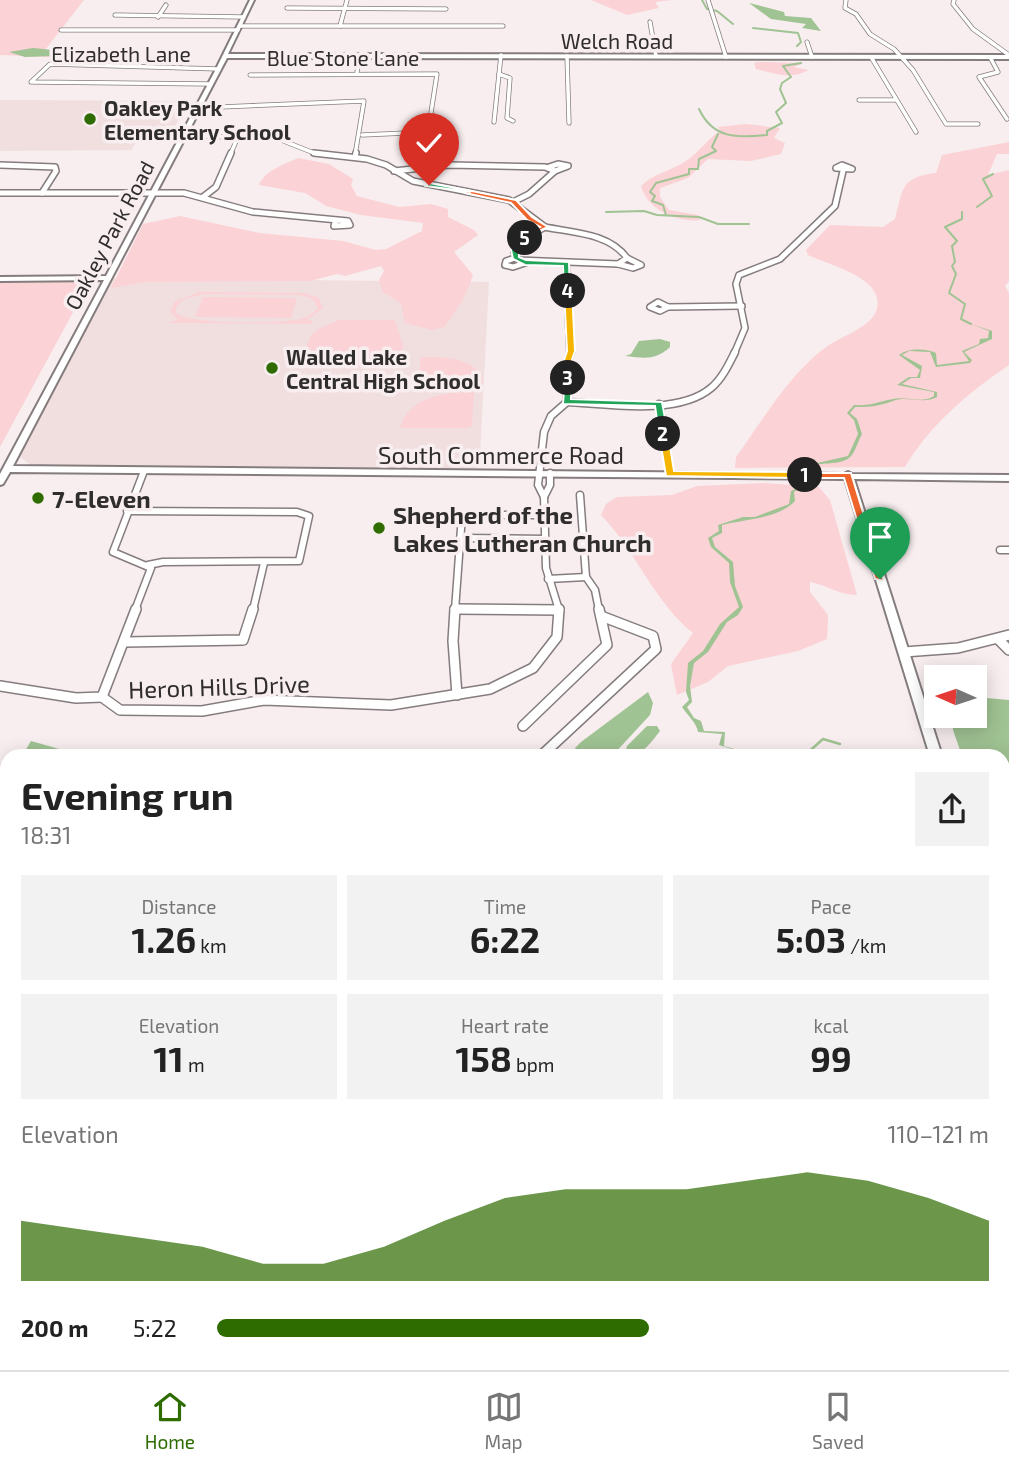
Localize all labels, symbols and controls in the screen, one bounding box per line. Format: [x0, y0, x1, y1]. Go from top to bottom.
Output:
street label: Welch Road [561, 28, 673, 53]
street label: Elizabeth Lane [51, 41, 191, 66]
street label: Blue Stone Lane [267, 45, 419, 70]
place label: Oakley Park Elementary School [104, 95, 291, 145]
marker: Oakley Park Elementary School [82, 111, 98, 127]
pin [399, 113, 459, 185]
icon: check [410, 124, 448, 162]
street label: Oakley Park Road [59, 156, 159, 314]
pin: 5 [508, 220, 542, 256]
text: 5 [519, 226, 530, 249]
pin: 4 [550, 274, 586, 308]
text: 4 [561, 279, 574, 302]
place label: Walled Lake Central High School [286, 344, 480, 393]
marker: Walled Lake Central High School [264, 360, 280, 376]
pin: 3 [550, 360, 586, 396]
text: 3 [562, 366, 573, 389]
pin: 2 [646, 416, 680, 452]
text: 2 [657, 422, 668, 445]
street label: South Commerce Road [378, 440, 624, 469]
pin: 1 [788, 458, 822, 492]
text: 1 [800, 463, 809, 486]
place label: 7-Eleven [52, 484, 151, 513]
marker: 7-Eleven [30, 490, 46, 506]
place label: Shepherd of the Lakes Lutheran Church [393, 500, 652, 557]
pin [850, 507, 910, 579]
icon: arrive [861, 518, 899, 556]
marker: Shepherd of the Lakes Lutheran Church [371, 520, 387, 536]
north arrow [924, 665, 987, 728]
map controls [924, 665, 987, 728]
street label: Heron Hills Drive [128, 668, 310, 704]
text: Evening run [21, 772, 234, 818]
button: share [915, 772, 989, 846]
text: 18:31 [21, 821, 72, 849]
text: Distance [141, 895, 217, 918]
text: Time [484, 895, 526, 918]
text: Pace [811, 895, 851, 918]
text: 1.26 [131, 918, 196, 960]
text: 6:22 [470, 918, 540, 960]
text: 5:03 [776, 918, 846, 960]
text: km [196, 934, 227, 957]
text: /km [846, 934, 886, 957]
text: Elevation [139, 1014, 219, 1037]
text: Heart rate [461, 1014, 549, 1037]
text: kcal [814, 1014, 848, 1037]
text: 11 [153, 1037, 184, 1079]
text: 158 [456, 1037, 512, 1079]
text: 99 [810, 1037, 852, 1079]
text: m [184, 1053, 205, 1076]
text: bpm [512, 1053, 554, 1076]
text: Elevation [21, 1120, 119, 1148]
text: 110–121 m [887, 1120, 989, 1148]
text: 200 m [21, 1314, 89, 1342]
text: 5:22 [133, 1314, 177, 1342]
tab: Home [145, 1388, 195, 1453]
tab: Map [485, 1388, 523, 1453]
tab: Saved [812, 1388, 864, 1453]

